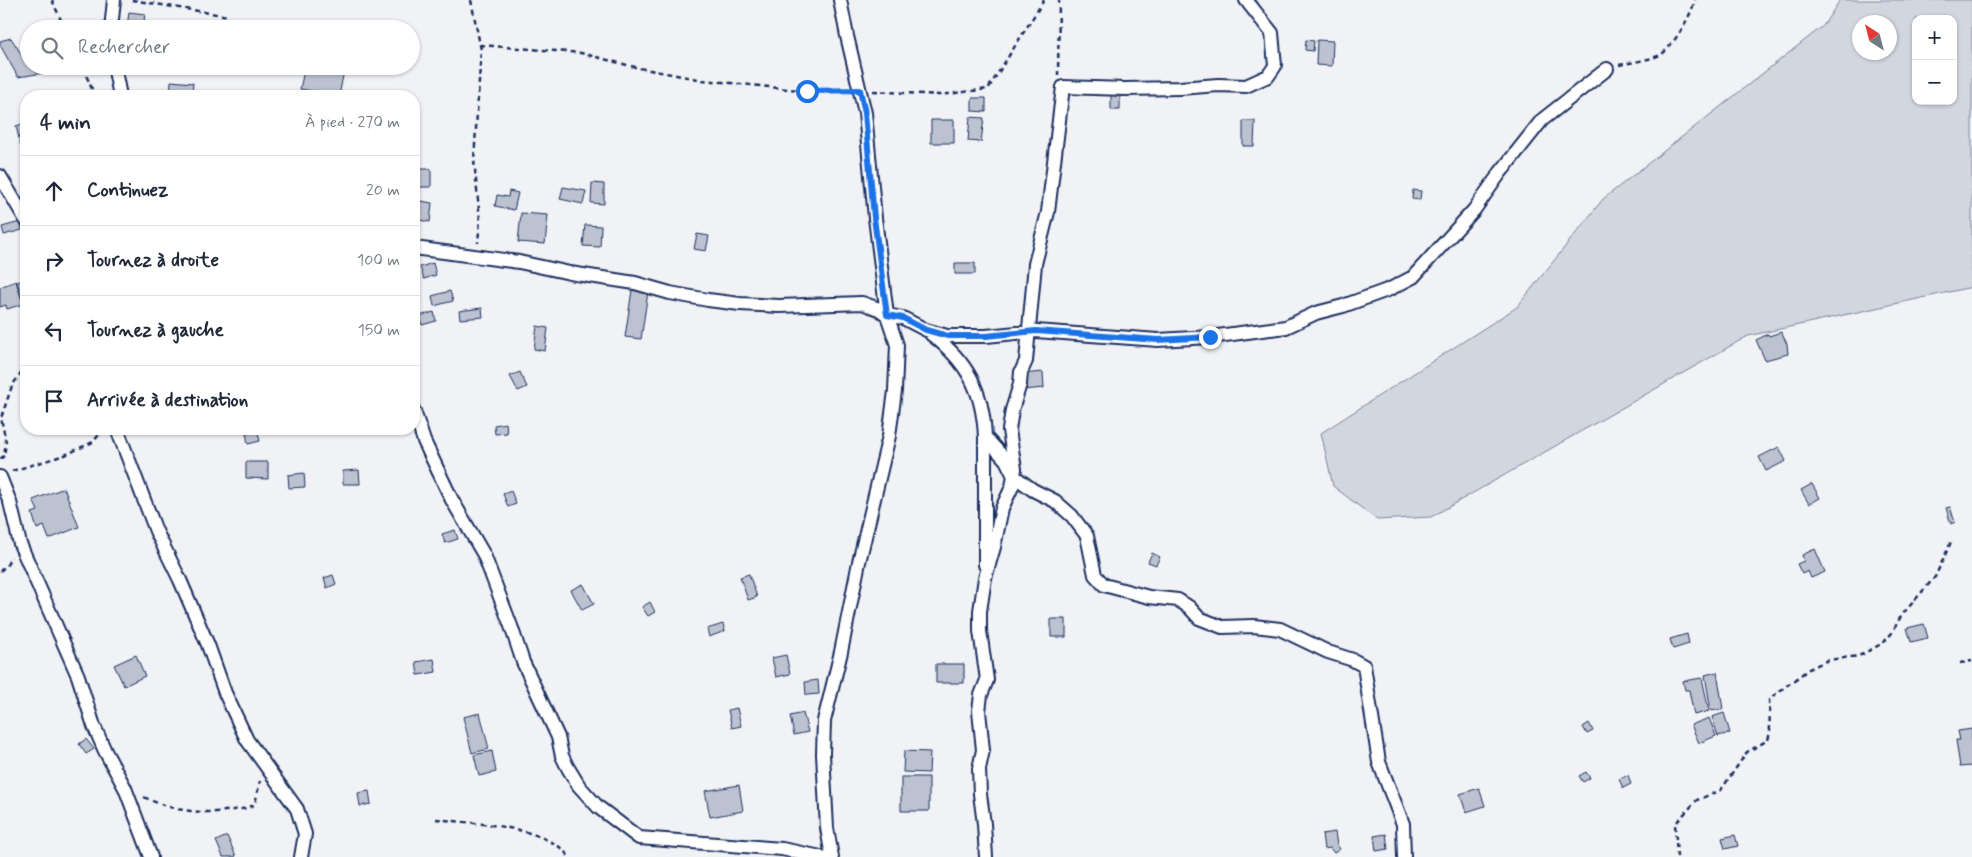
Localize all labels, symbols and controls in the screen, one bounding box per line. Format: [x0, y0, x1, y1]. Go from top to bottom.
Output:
north arrow [1852, 15, 1897, 60]
map controls [1912, 15, 1957, 105]
button: + [1912, 15, 1957, 60]
search box [20, 20, 420, 75]
icon: search [38, 34, 66, 62]
text: Rechercher [78, 35, 170, 60]
button: − [1912, 60, 1957, 105]
route start [796, 80, 819, 103]
text: 4 min [40, 109, 91, 137]
text: À pied · 270 m [305, 112, 400, 133]
icon: ahead [40, 177, 68, 205]
text: Continuez [87, 178, 168, 203]
text: 20 m [366, 180, 400, 201]
icon: right [40, 247, 68, 275]
text: Tournez à droite [87, 248, 219, 273]
text: 100 m [357, 250, 400, 271]
icon: left [40, 317, 68, 345]
text: Tournez à gauche [87, 318, 224, 343]
text: 150 m [358, 320, 400, 341]
route end [1199, 326, 1222, 349]
icon: arrive [40, 387, 68, 415]
text: Arrivée à destination [87, 388, 248, 413]

